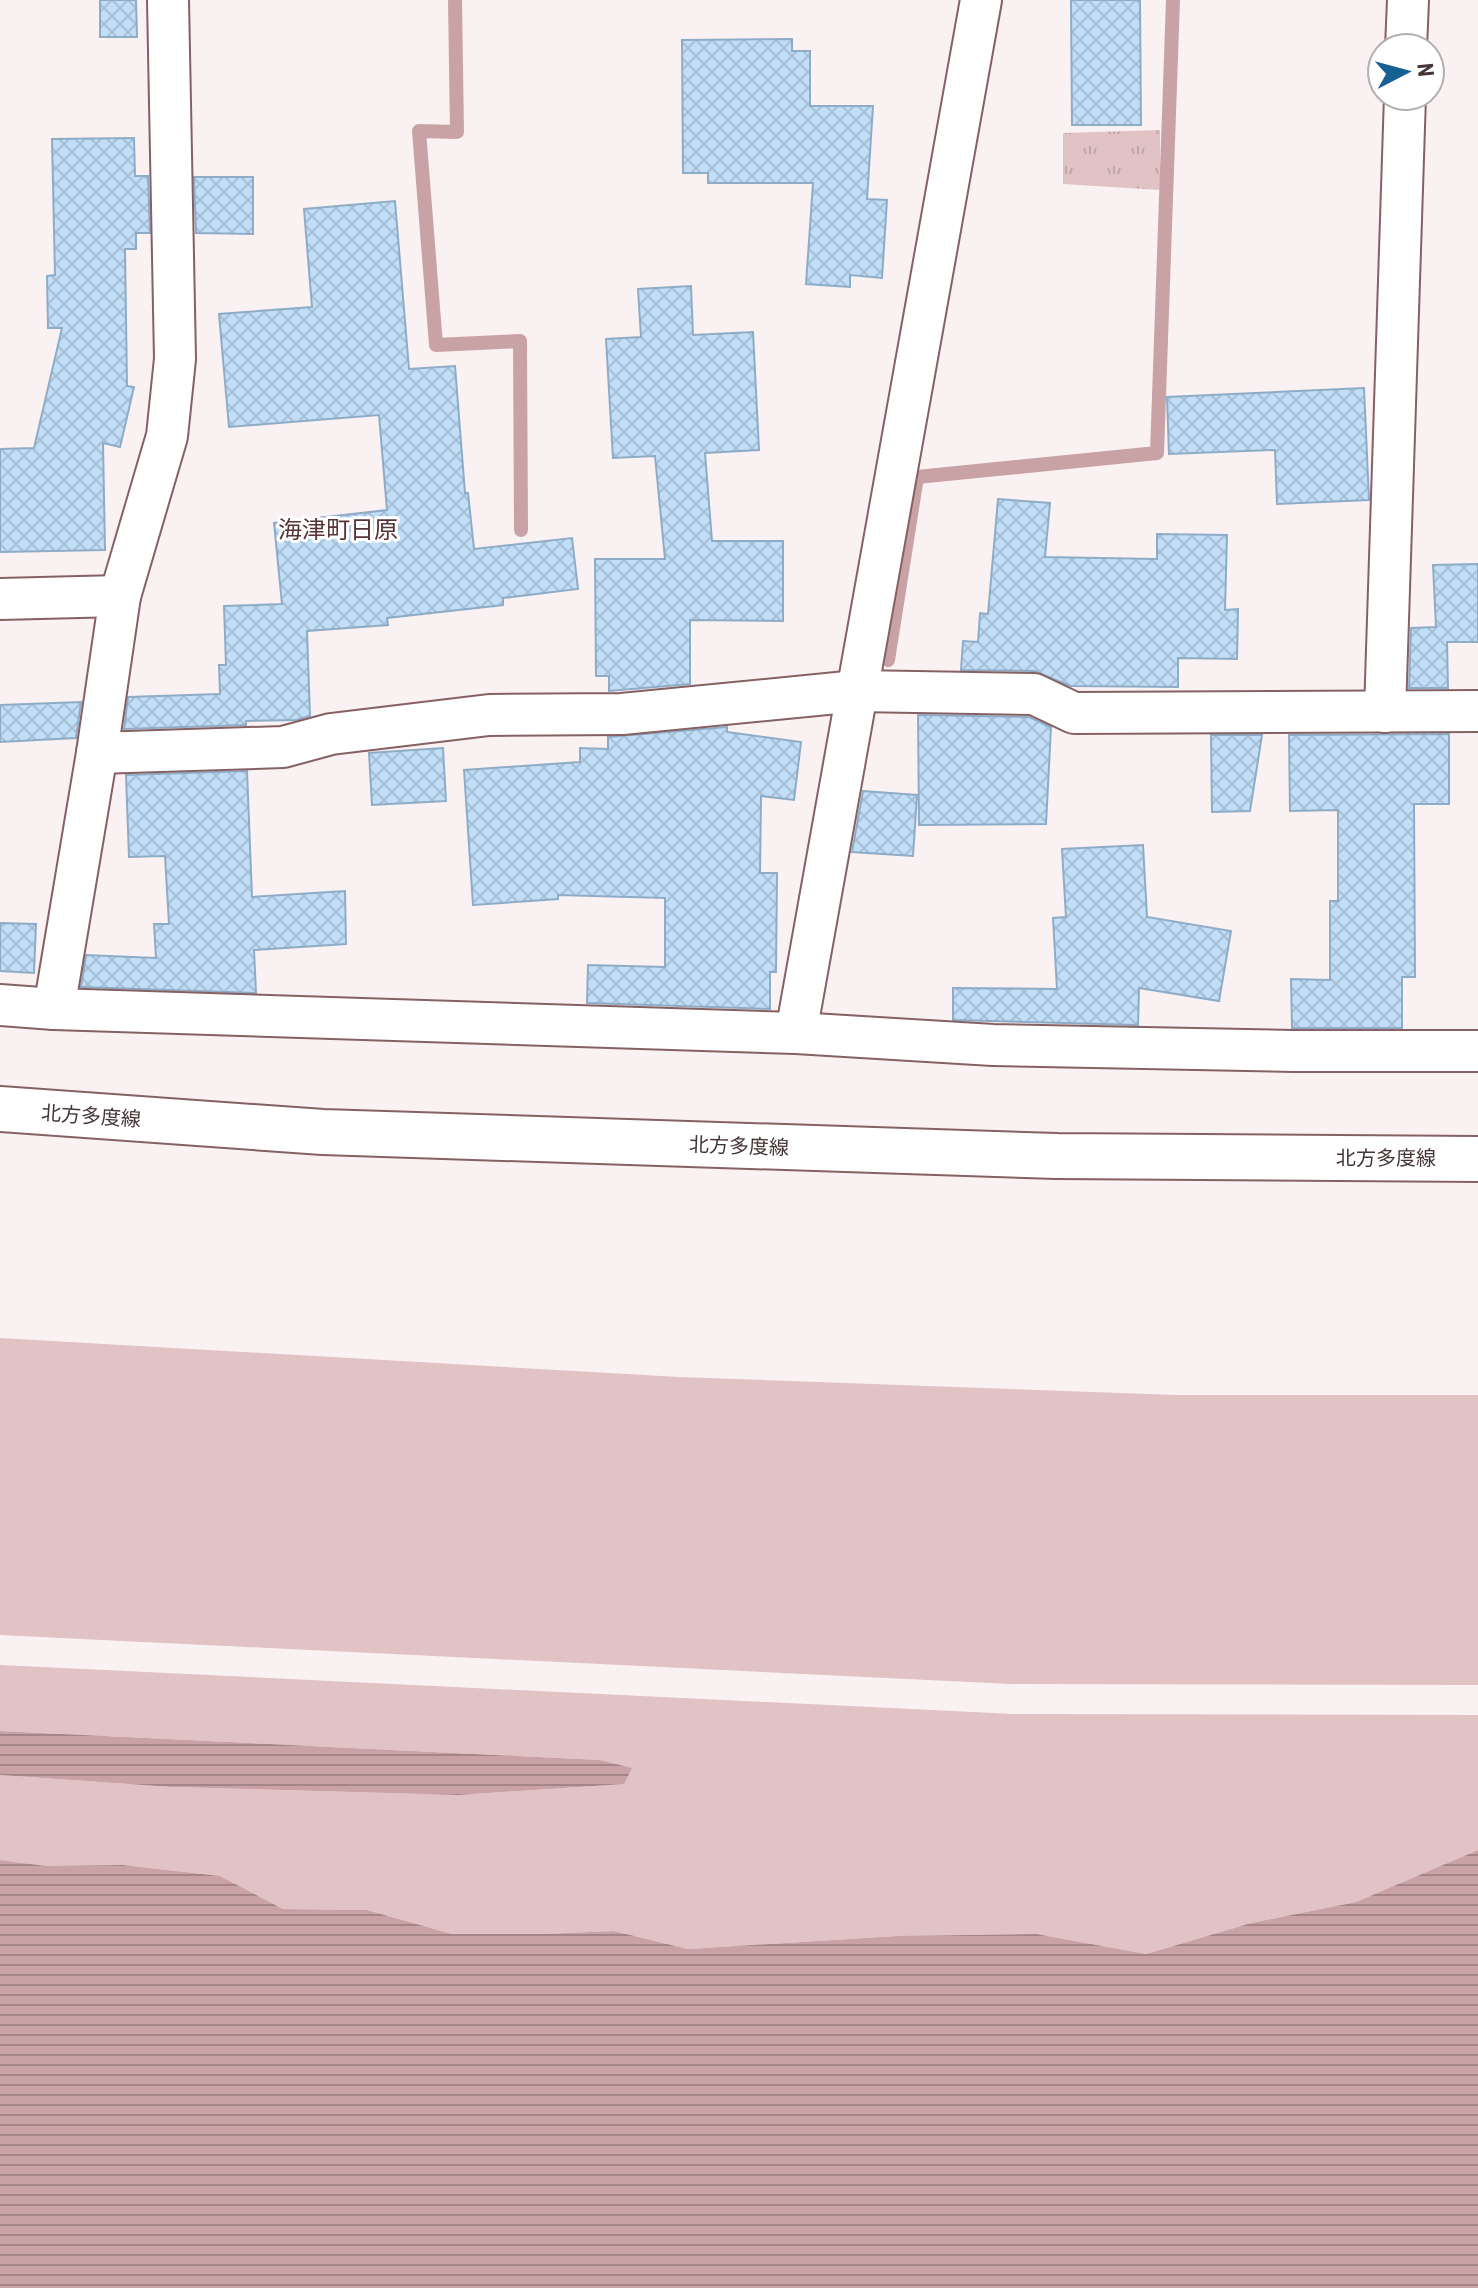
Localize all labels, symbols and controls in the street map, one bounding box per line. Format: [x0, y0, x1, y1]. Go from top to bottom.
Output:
north arrow [1366, 32, 1446, 112]
text: N [1412, 62, 1439, 78]
district label: 海津町日原 [278, 516, 398, 544]
street label: 北方多度線 [40, 1101, 142, 1131]
street label: 北方多度線 [689, 1132, 789, 1160]
street label: 北方多度線 [1336, 1146, 1436, 1170]

